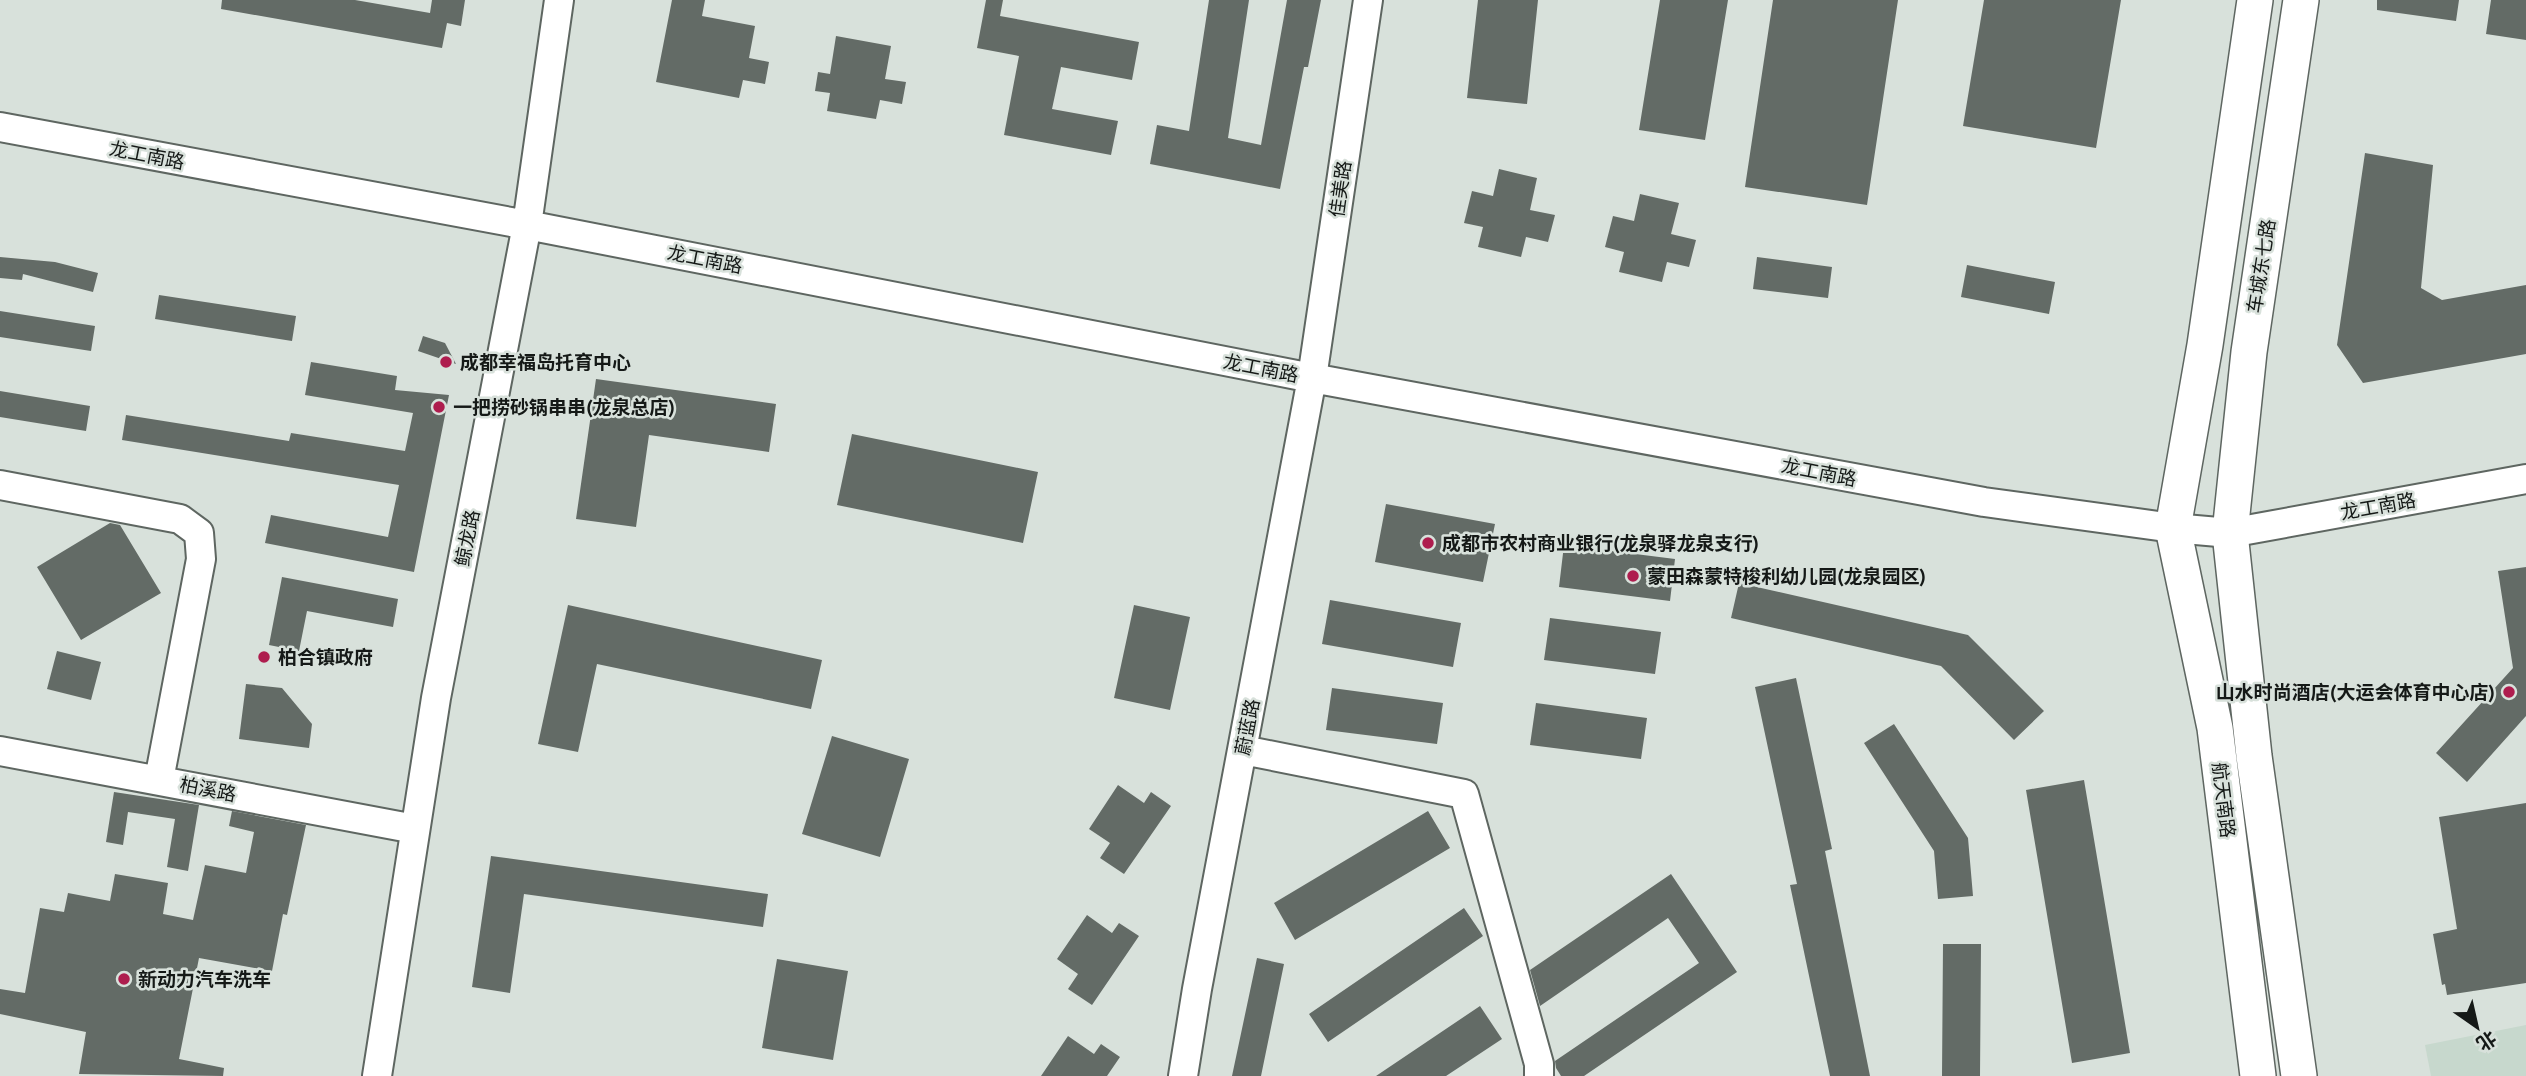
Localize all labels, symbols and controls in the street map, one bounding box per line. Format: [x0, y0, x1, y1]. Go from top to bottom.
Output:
street label: 龙工南路 [108, 137, 186, 173]
street label: 佳美路 [1325, 159, 1355, 219]
street label: 车城东七路 [2243, 217, 2279, 315]
street label: 龙工南路 [666, 241, 744, 277]
street label: 龙工南路 [1222, 350, 1300, 386]
place label: 成都幸福岛托育中心 [460, 351, 631, 373]
marker: 成都幸福岛托育中心 [438, 354, 454, 370]
place label: 一把捞砂锅串串(龙泉总店) [453, 396, 675, 418]
marker: 一把捞砂锅串串(龙泉总店) [431, 399, 447, 415]
street label: 龙工南路 [1780, 454, 1858, 490]
street label: 龙工南路 [2339, 489, 2417, 523]
street label: 鲸龙路 [451, 508, 483, 568]
place label: 成都市农村商业银行(龙泉驿龙泉支行) [1442, 532, 1759, 554]
marker: 成都市农村商业银行(龙泉驿龙泉支行) [1420, 535, 1436, 551]
place label: 蒙田森蒙特梭利幼儿园(龙泉园区) [1647, 565, 1926, 587]
marker: 蒙田森蒙特梭利幼儿园(龙泉园区) [1625, 568, 1641, 584]
place label: 柏合镇政府 [278, 646, 373, 668]
marker: 柏合镇政府 [256, 649, 272, 665]
place label: 山水时尚酒店(大运会体育中心店) [2216, 681, 2495, 703]
marker: 山水时尚酒店(大运会体育中心店) [2501, 684, 2517, 700]
street label: 蔚蓝路 [1231, 697, 1263, 757]
street label: 航天南路 [2208, 761, 2240, 839]
street label: 柏溪路 [178, 773, 238, 805]
place label: 新动力汽车洗车 [138, 968, 271, 990]
marker: 新动力汽车洗车 [116, 971, 132, 987]
north arrow [2442, 992, 2512, 1062]
text: 北 [2472, 1027, 2501, 1056]

